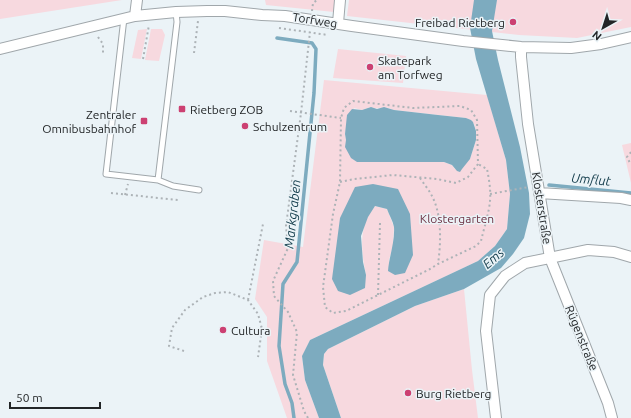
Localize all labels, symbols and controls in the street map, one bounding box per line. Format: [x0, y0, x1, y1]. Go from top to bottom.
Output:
north arrow [583, 8, 623, 48]
street label: Torfweg [292, 10, 338, 30]
place label: Freibad Rietberg [415, 16, 505, 29]
marker: Freibad Rietberg [508, 17, 518, 27]
text: N [590, 29, 604, 43]
place label: Skatepark am Torfweg [378, 54, 443, 81]
marker: Skatepark am Torfweg [365, 62, 375, 72]
place label: Rietberg ZOB [190, 103, 263, 116]
marker: Rietberg ZOB [177, 104, 187, 114]
place label: Zentraler Omnibusbahnhof [42, 108, 136, 135]
marker: Zentraler Omnibusbahnhof [139, 116, 149, 126]
place label: Schulzentrum [253, 120, 327, 133]
marker: Schulzentrum [240, 121, 250, 131]
water label: Umflut [570, 170, 612, 189]
street label: Klosterstraße [530, 171, 554, 245]
water label: Markgraben [281, 179, 303, 249]
park label: Klostergarten [420, 212, 494, 225]
water label: Ems [480, 245, 507, 271]
street label: Rügenstraße [563, 303, 601, 373]
place label: Cultura [231, 324, 271, 337]
marker: Cultura [218, 325, 228, 335]
scale bar [10, 384, 100, 410]
place label: Burg Rietberg [416, 387, 491, 400]
marker: Burg Rietberg [403, 388, 413, 398]
text: 50 m [16, 391, 43, 404]

